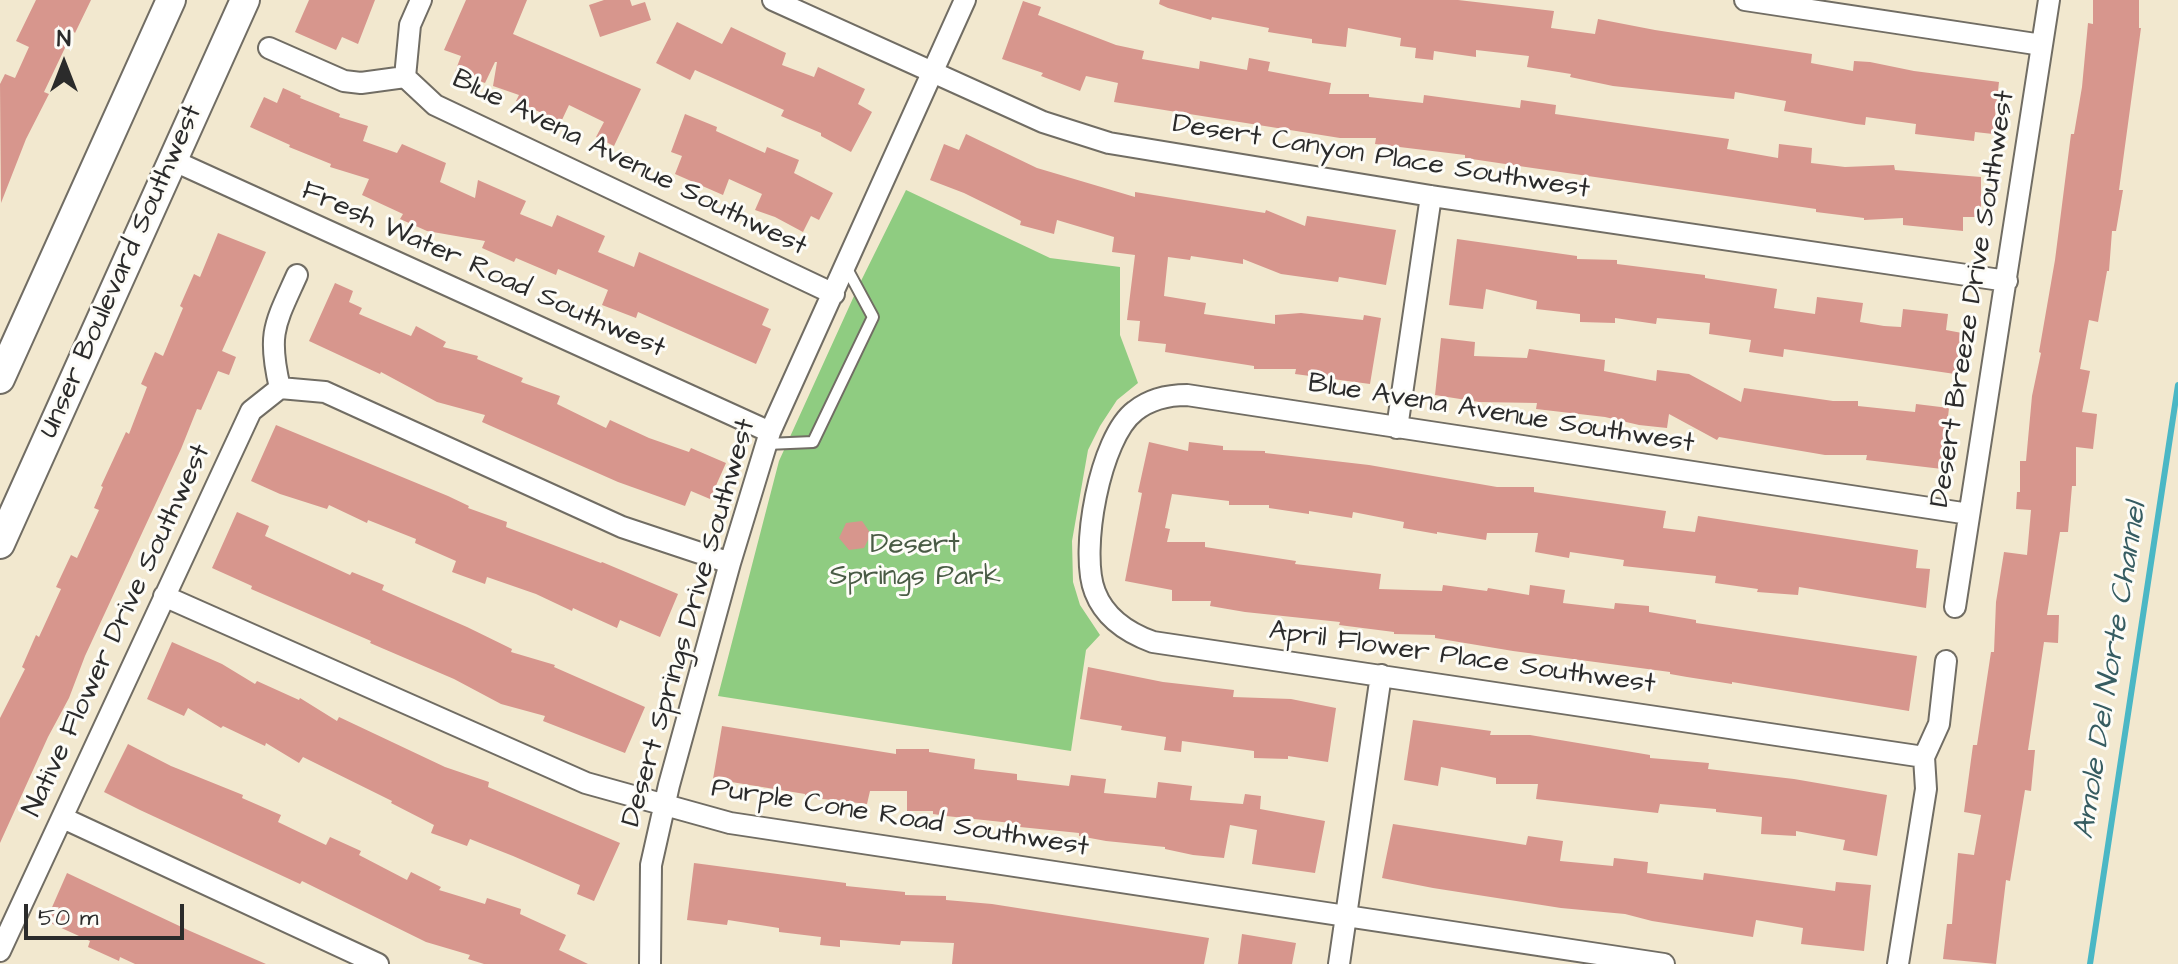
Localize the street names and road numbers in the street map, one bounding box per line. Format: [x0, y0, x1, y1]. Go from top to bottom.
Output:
street label: Blue Avena Avenue Southwest [446, 63, 812, 265]
street label: Desert Breeze Drive Southwest [1924, 88, 2024, 510]
street label: Unser Boulevard Southwest [33, 100, 211, 444]
street label: Desert Canyon Place Southwest [1170, 108, 1592, 208]
street label: Fresh Water Road Southwest [296, 175, 670, 367]
street label: Blue Avena Avenue Southwest [1306, 368, 1696, 462]
street label: Desert Springs Drive Southwest [616, 415, 764, 831]
street label: Native Flower Drive Southwest [17, 439, 219, 823]
street label: April Flower Place Southwest [1267, 615, 1657, 703]
street label: Purple Cone Road Southwest [709, 773, 1091, 865]

